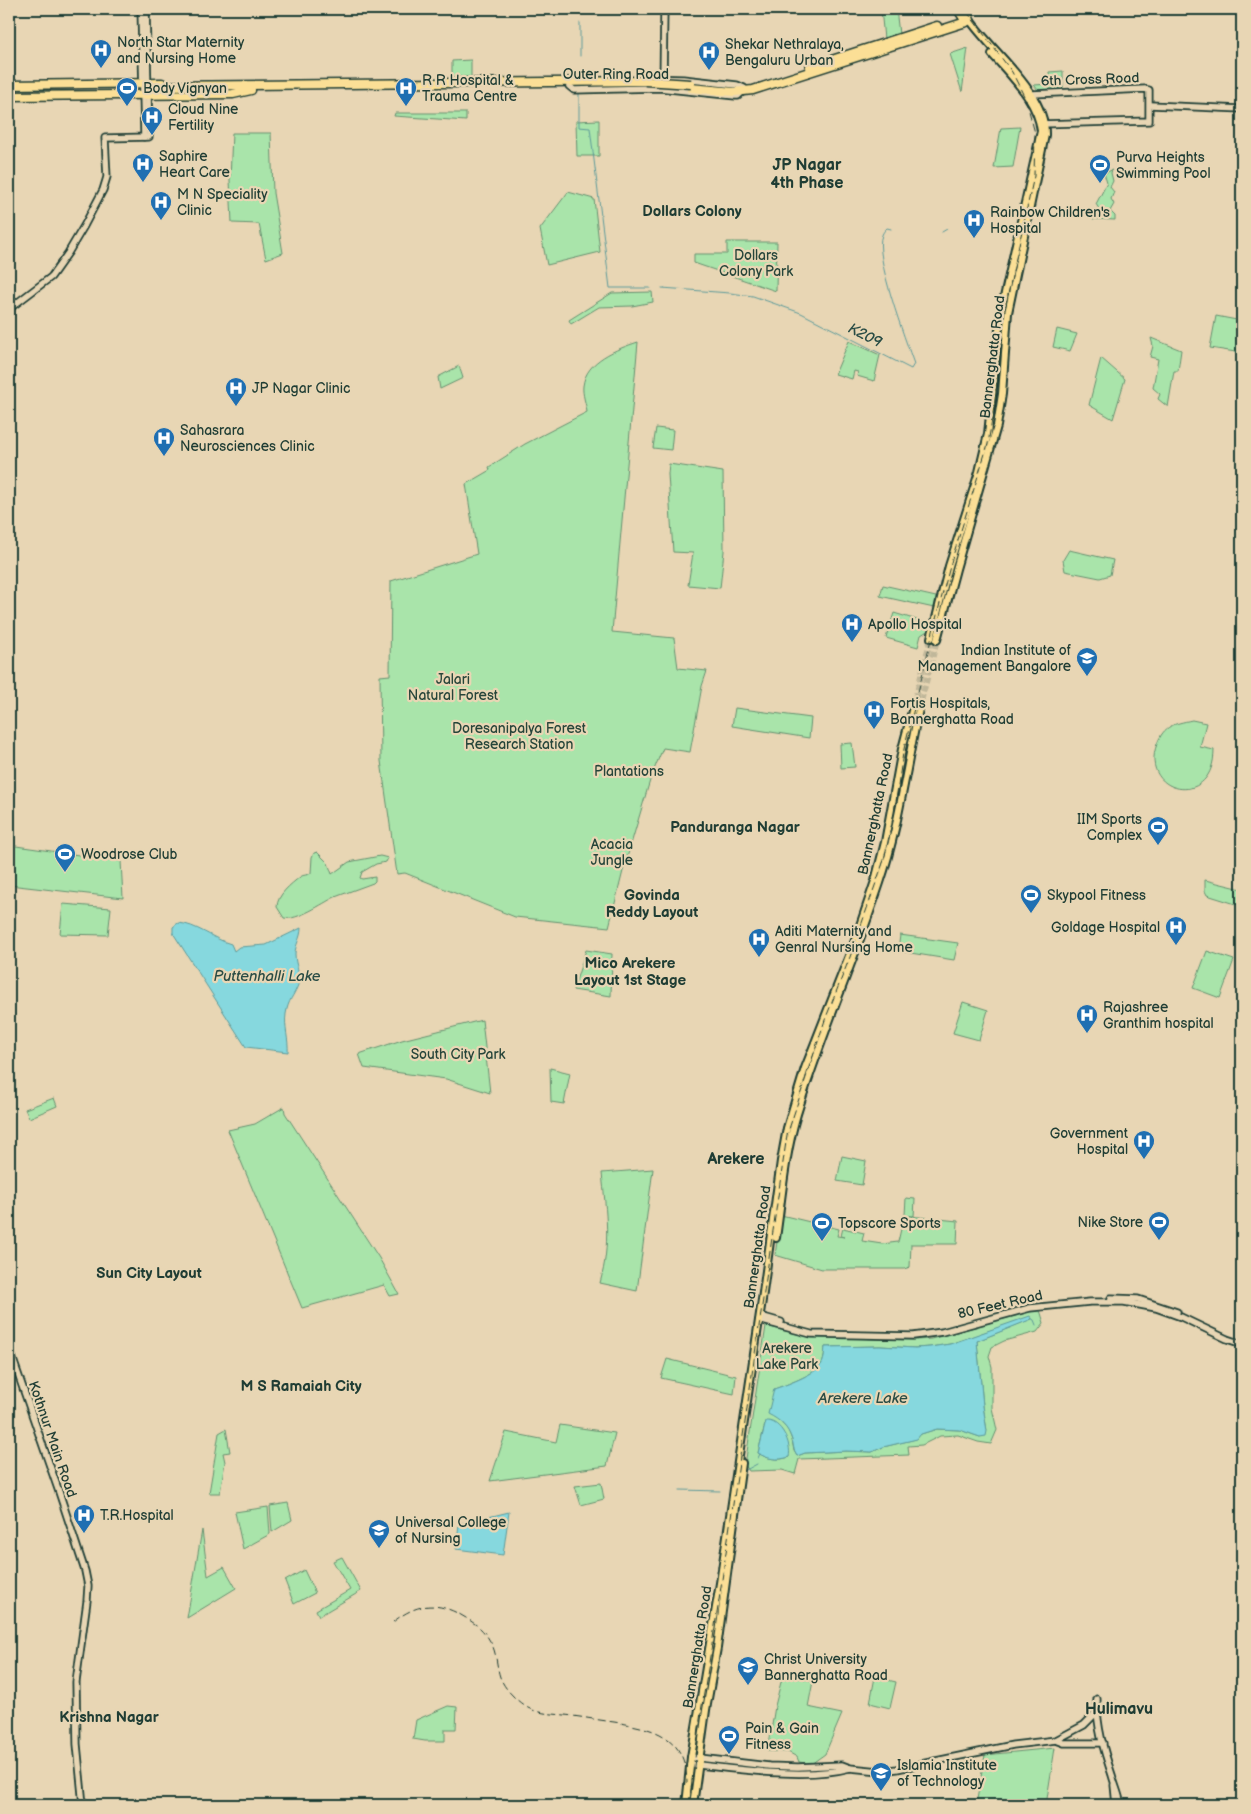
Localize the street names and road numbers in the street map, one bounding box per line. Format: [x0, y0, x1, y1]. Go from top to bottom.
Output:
street label: Outer Ring Road [563, 66, 669, 83]
street label: 6th Cross Road [1040, 69, 1140, 90]
street label: Bannerghatta Road [977, 295, 1008, 420]
street label: Bannerghatta Road [854, 752, 897, 876]
street label: Bannerghatta Road [740, 1185, 775, 1310]
street label: 80 Feet Road [956, 1286, 1044, 1323]
street label: Kothnur Main Road [25, 1379, 80, 1500]
street label: Bannerghatta Road [679, 1585, 716, 1710]

